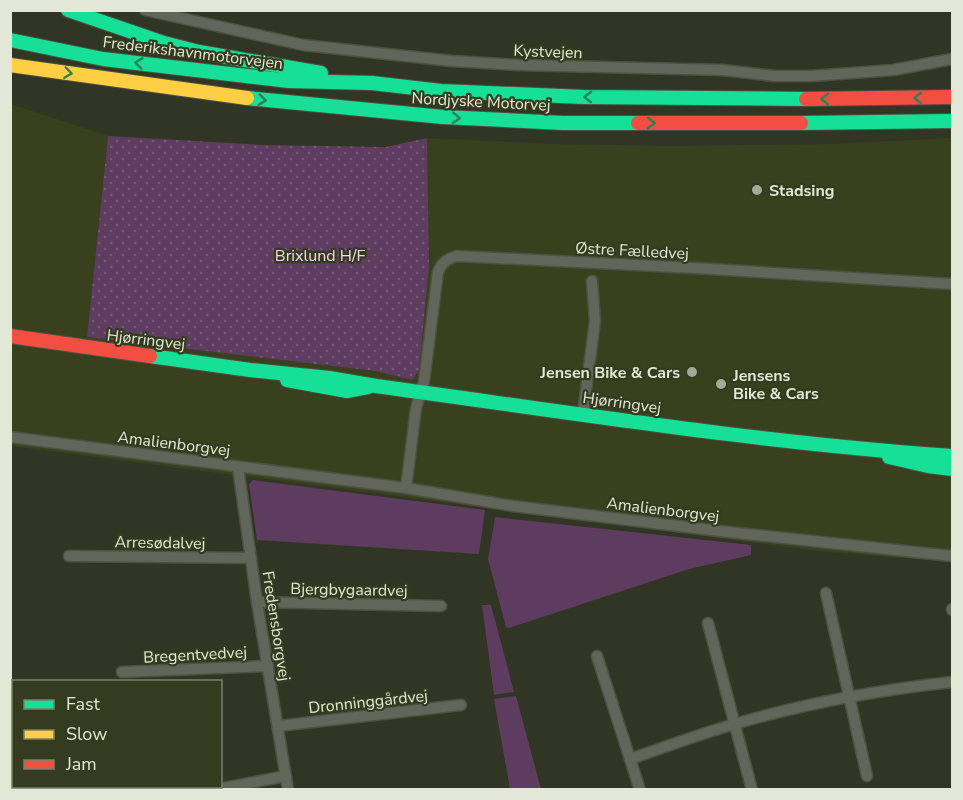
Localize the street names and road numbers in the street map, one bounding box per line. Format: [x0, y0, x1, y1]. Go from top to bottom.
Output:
street label: Frederikshavnmotorvejen [101, 31, 284, 75]
street label: Kystvejen [513, 40, 583, 64]
street label: Nordjyske Motorvej [411, 87, 551, 117]
street label: Østre Fælledvej [575, 237, 689, 265]
street label: Hjørringvej [105, 324, 186, 356]
street label: Hjørringvej [581, 387, 662, 419]
street label: Amalienborgvej [116, 426, 232, 462]
street label: Amalienborgvej [605, 492, 721, 528]
street label: Arresødalvej [114, 531, 206, 555]
street label: Fredensborgvej [256, 570, 296, 683]
street label: Bjergbygaardvej [290, 578, 408, 602]
street label: Bregentvedvej [143, 641, 248, 669]
street label: Dronninggårdvej [307, 685, 429, 719]

